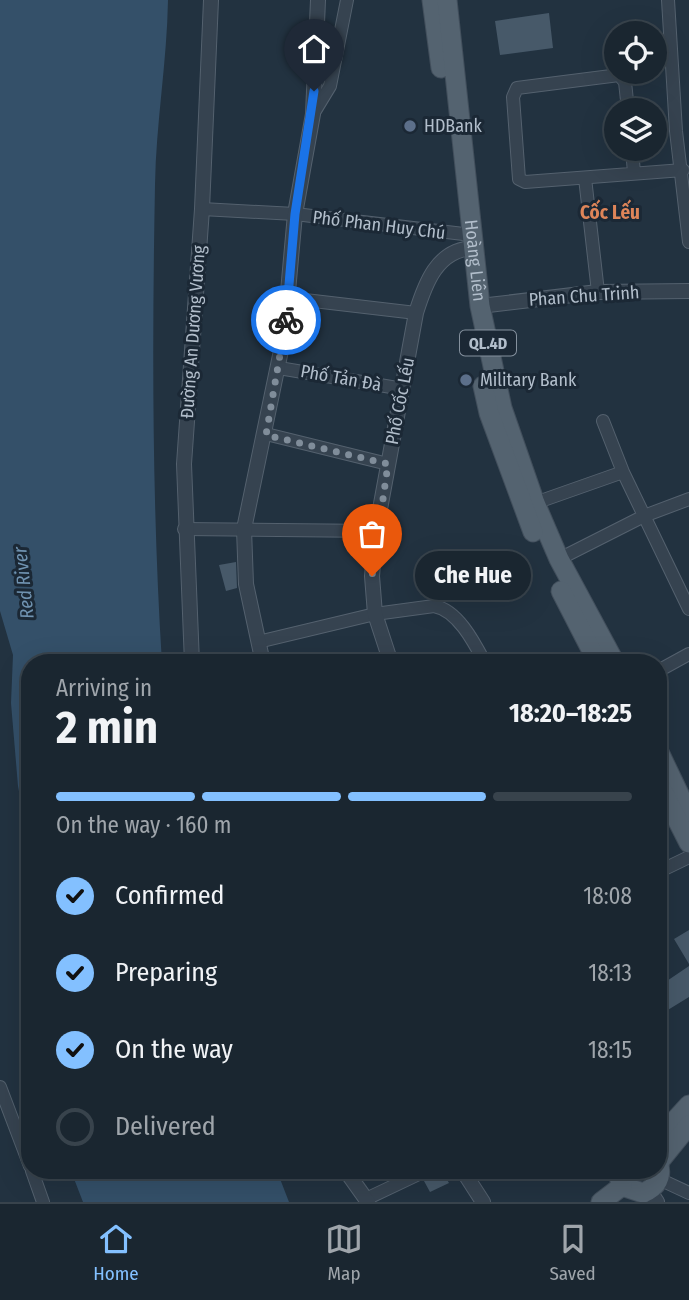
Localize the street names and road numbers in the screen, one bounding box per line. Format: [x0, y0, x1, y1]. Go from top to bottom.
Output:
street label: Phố Phan Huy Chú [311, 206, 447, 244]
street label: Hoàng Liên [460, 218, 490, 303]
street label: Đường An Dương Vương [176, 244, 210, 419]
street label: Phan Chu Trinh [528, 281, 640, 311]
road number: QL.4D [460, 330, 516, 356]
street label: Phố Cốc Lếu [381, 356, 419, 446]
street label: Phố Tản Đà [299, 360, 383, 396]

